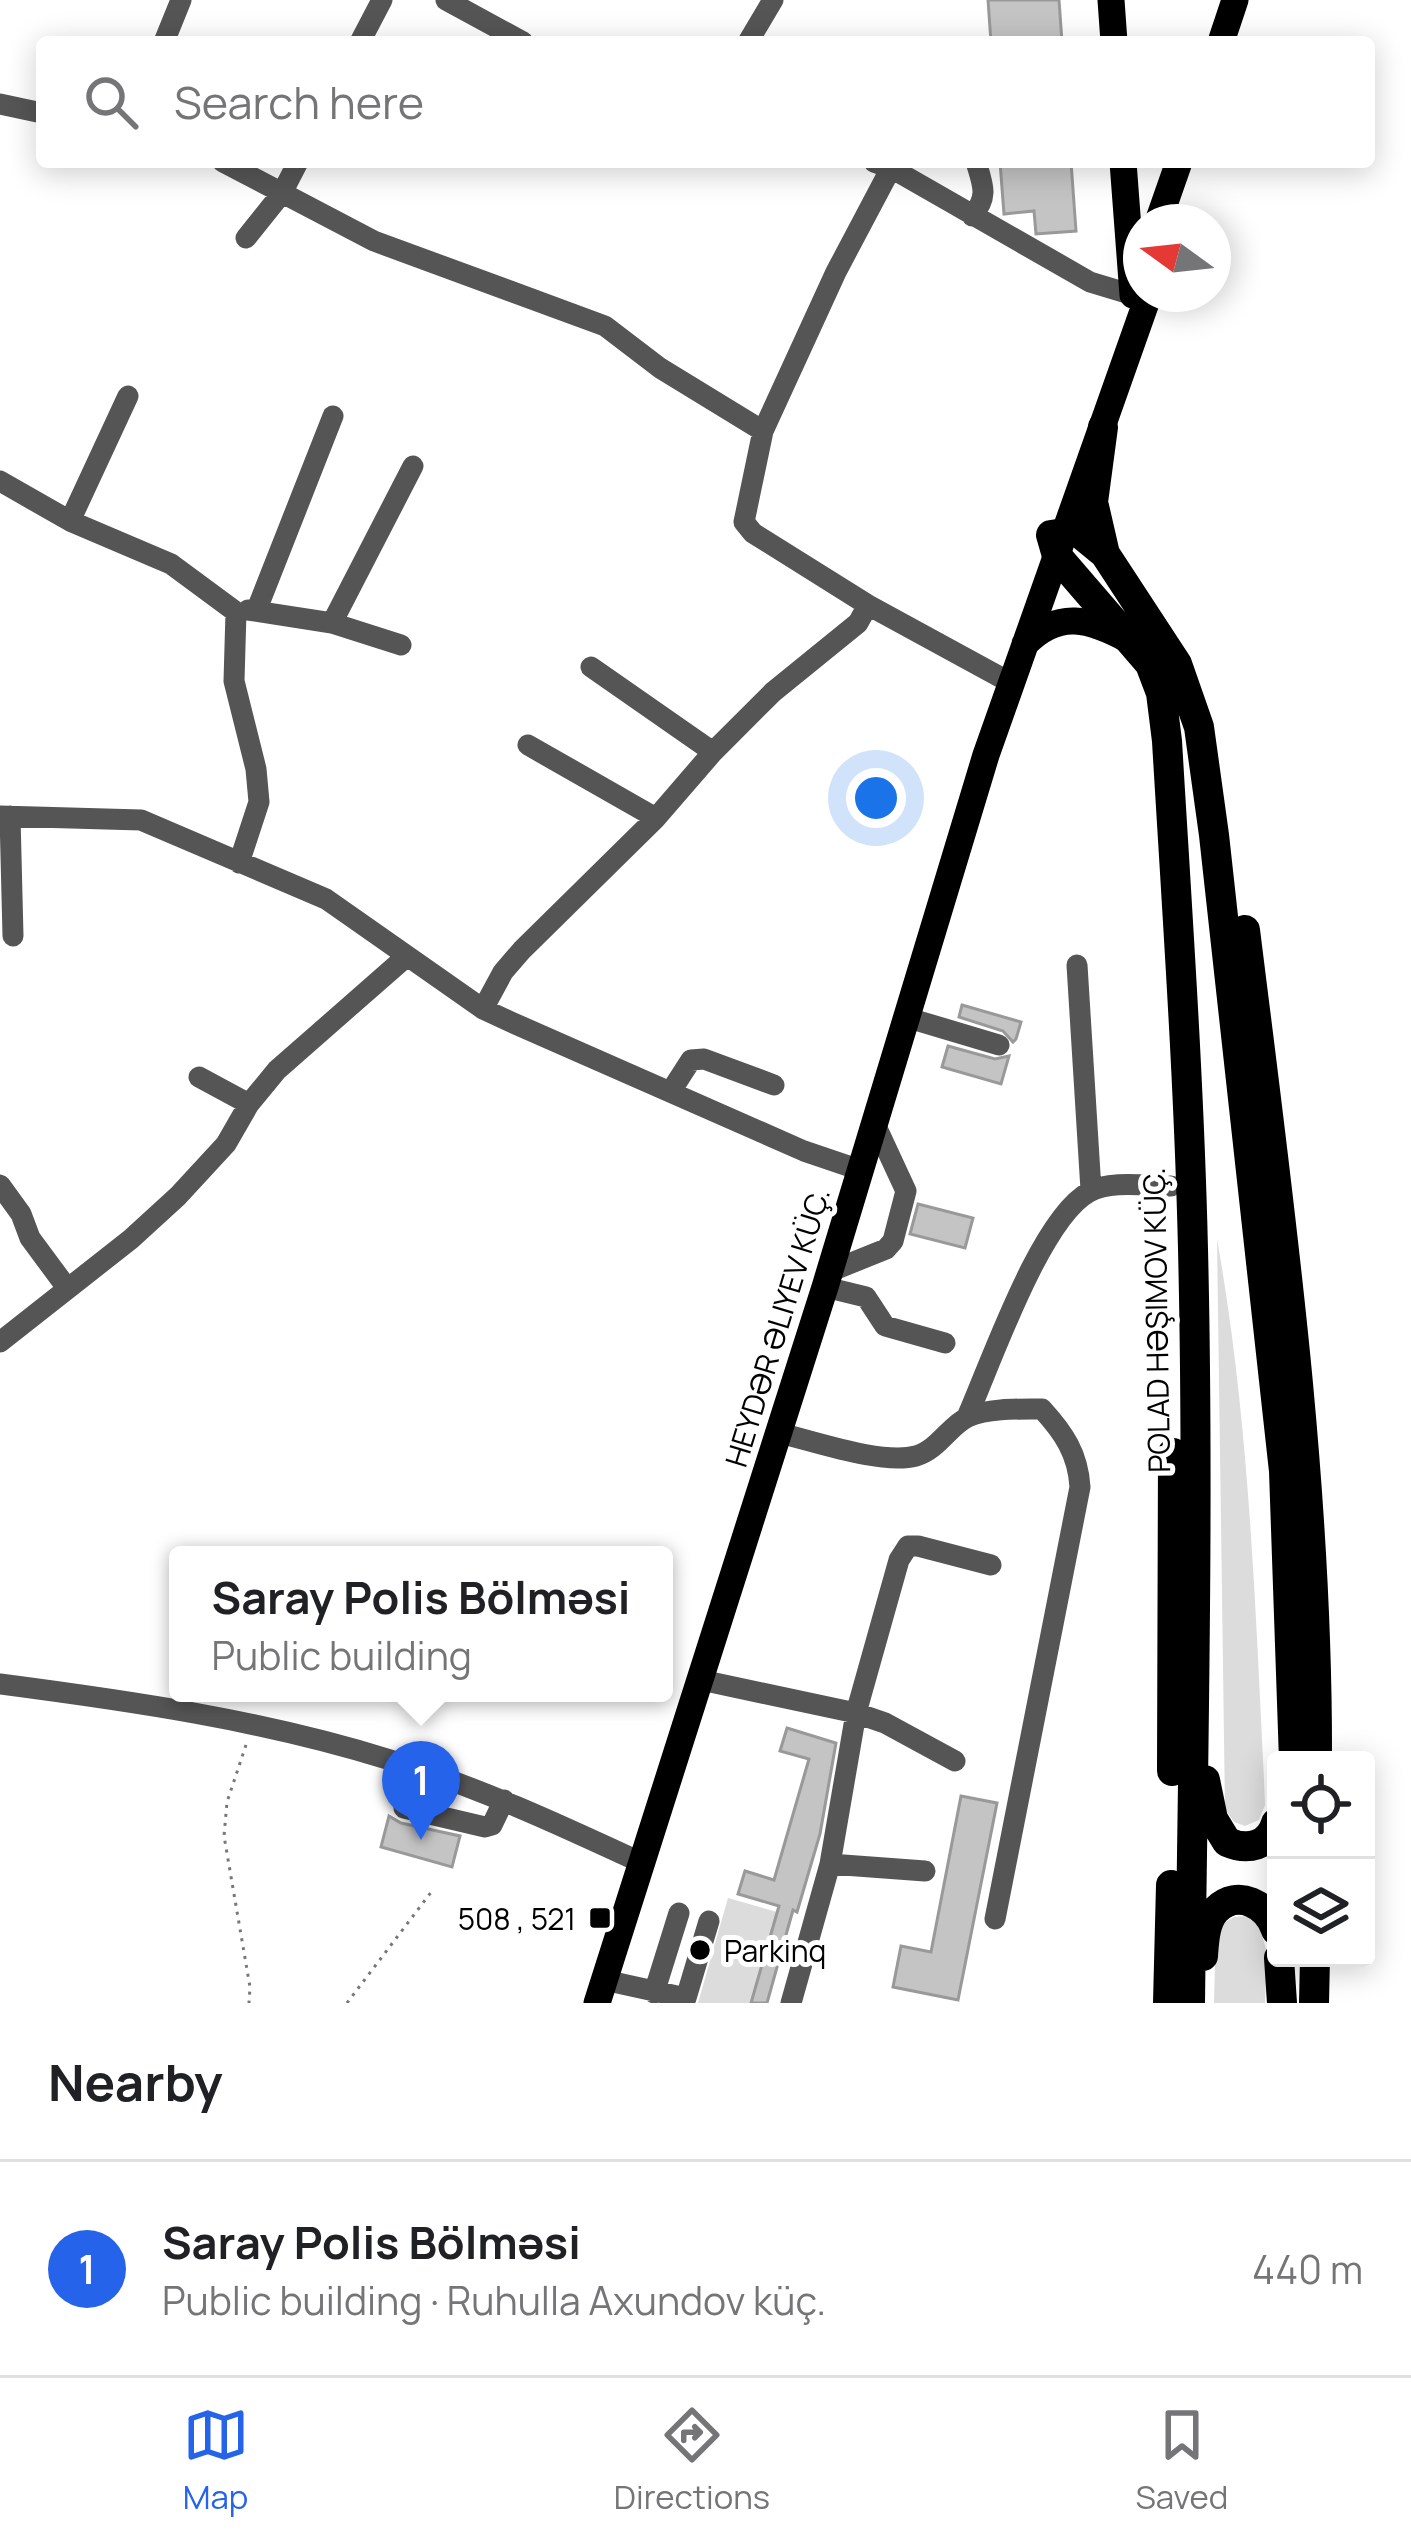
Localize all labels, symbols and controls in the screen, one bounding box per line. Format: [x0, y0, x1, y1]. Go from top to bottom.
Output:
search box [36, 36, 1375, 168]
icon: search [78, 69, 144, 135]
text: Search here [174, 71, 424, 133]
north arrow [1123, 204, 1231, 312]
your location [846, 768, 906, 828]
street label: POLAD HƏŞIMOV KÜÇ. [1133, 1167, 1179, 1473]
street label: HEYDƏR ƏLIYEV KÜÇ. [715, 1182, 839, 1472]
popup [169, 1546, 673, 1702]
text: Saray Polis Bölməsi [212, 1566, 630, 1628]
text: Public building [212, 1628, 472, 1682]
pin: 1 [382, 1741, 460, 1840]
map controls [1267, 1751, 1375, 1967]
button: locate [1267, 1751, 1375, 1859]
button: layers [1267, 1859, 1375, 1967]
place label: 508 , 521 [458, 1898, 576, 1939]
marker: 508 , 521 [587, 1905, 613, 1931]
place label: Parkinq [724, 1930, 826, 1971]
marker: Parkinq [687, 1937, 713, 1963]
text: Nearby [48, 2047, 223, 2116]
text: Saray Polis Bölməsi [162, 2211, 581, 2273]
text: 1 [78, 2242, 96, 2296]
text: 440 m [1252, 2242, 1363, 2296]
text: Public building · Ruhulla Axundov küç. [162, 2273, 826, 2327]
tab: Map [183, 2402, 249, 2519]
tab: Directions [614, 2402, 770, 2519]
tab: Saved [1135, 2402, 1228, 2519]

